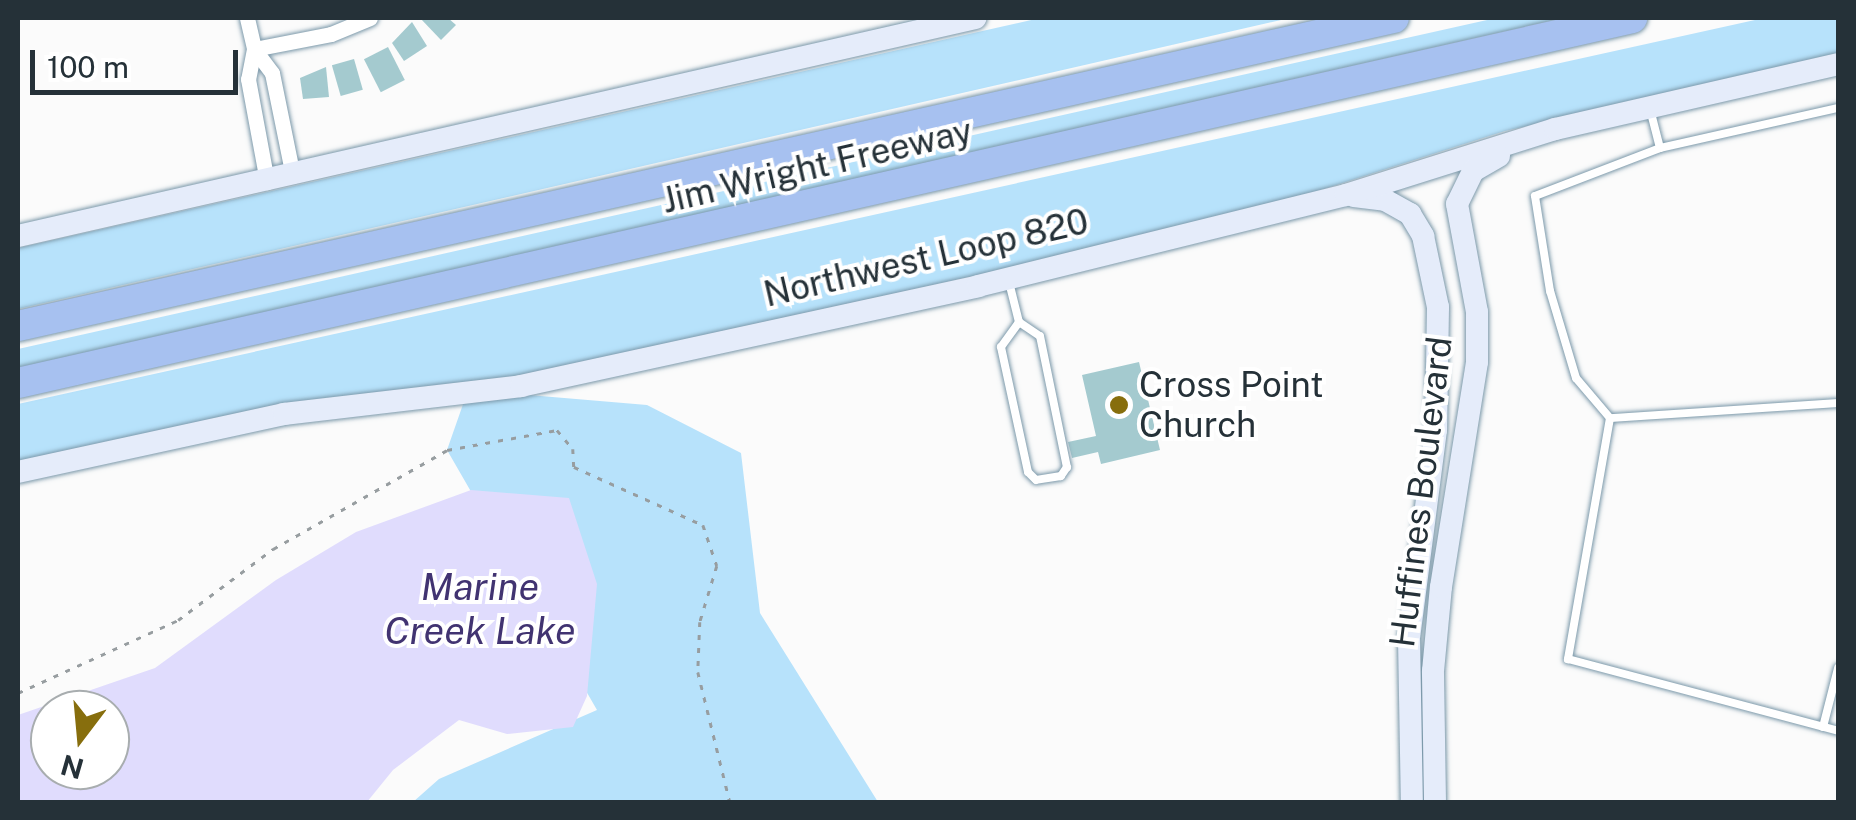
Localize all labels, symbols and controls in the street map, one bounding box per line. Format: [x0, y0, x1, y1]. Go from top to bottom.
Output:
scale bar [35, 30, 242, 92]
text: 100 m [47, 49, 129, 85]
street label: Jim Wright Freeway [657, 110, 977, 222]
street label: Northwest Loop 820 [760, 200, 1092, 316]
street label: Huffines Boulevard [1381, 334, 1461, 650]
place label: Cross Point Church [1139, 364, 1324, 446]
marker: Cross Point Church [1108, 394, 1130, 416]
water label: Marine Creek Lake [384, 564, 576, 654]
north arrow [30, 690, 130, 790]
text: N [57, 749, 87, 786]

